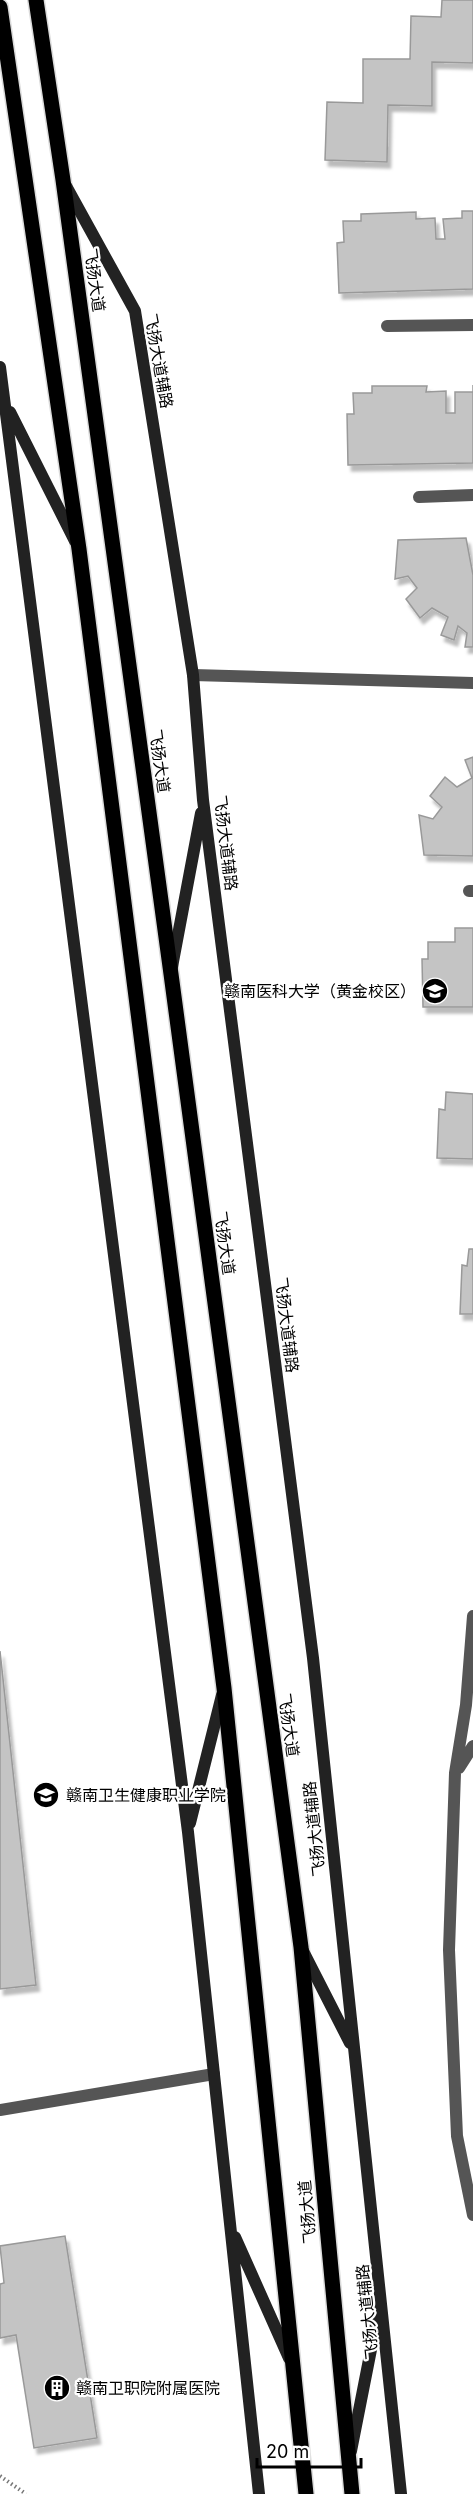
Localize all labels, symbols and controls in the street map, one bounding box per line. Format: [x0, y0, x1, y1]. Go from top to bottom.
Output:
street label: 飞扬大道 [81, 247, 109, 313]
street label: 飞扬大道辅路 [141, 312, 177, 410]
street label: 飞扬大道 [146, 728, 174, 794]
street label: 飞扬大道辅路 [210, 794, 242, 892]
school or university icon: 赣南医科大学（黄金校区） [420, 976, 450, 1006]
place label: 赣南医科大学（黄金校区） [224, 981, 416, 1001]
street label: 飞扬大道 [211, 1210, 239, 1276]
street label: 飞扬大道辅路 [271, 1276, 303, 1374]
street label: 飞扬大道 [275, 1692, 303, 1758]
school or university icon: 赣南卫生健康职业学院 [31, 1780, 61, 1810]
street label: 飞扬大道辅路 [299, 1780, 329, 1878]
place label: 赣南卫生健康职业学院 [66, 1785, 226, 1805]
street label: 飞扬大道 [294, 2179, 320, 2245]
street label: 飞扬大道辅路 [352, 2263, 382, 2361]
building icon: 赣南卫职院附属医院 [42, 2373, 72, 2403]
place label: 赣南卫职院附属医院 [76, 2378, 220, 2398]
scale bar [257, 2431, 360, 2469]
text: 20 m [266, 2441, 309, 2462]

